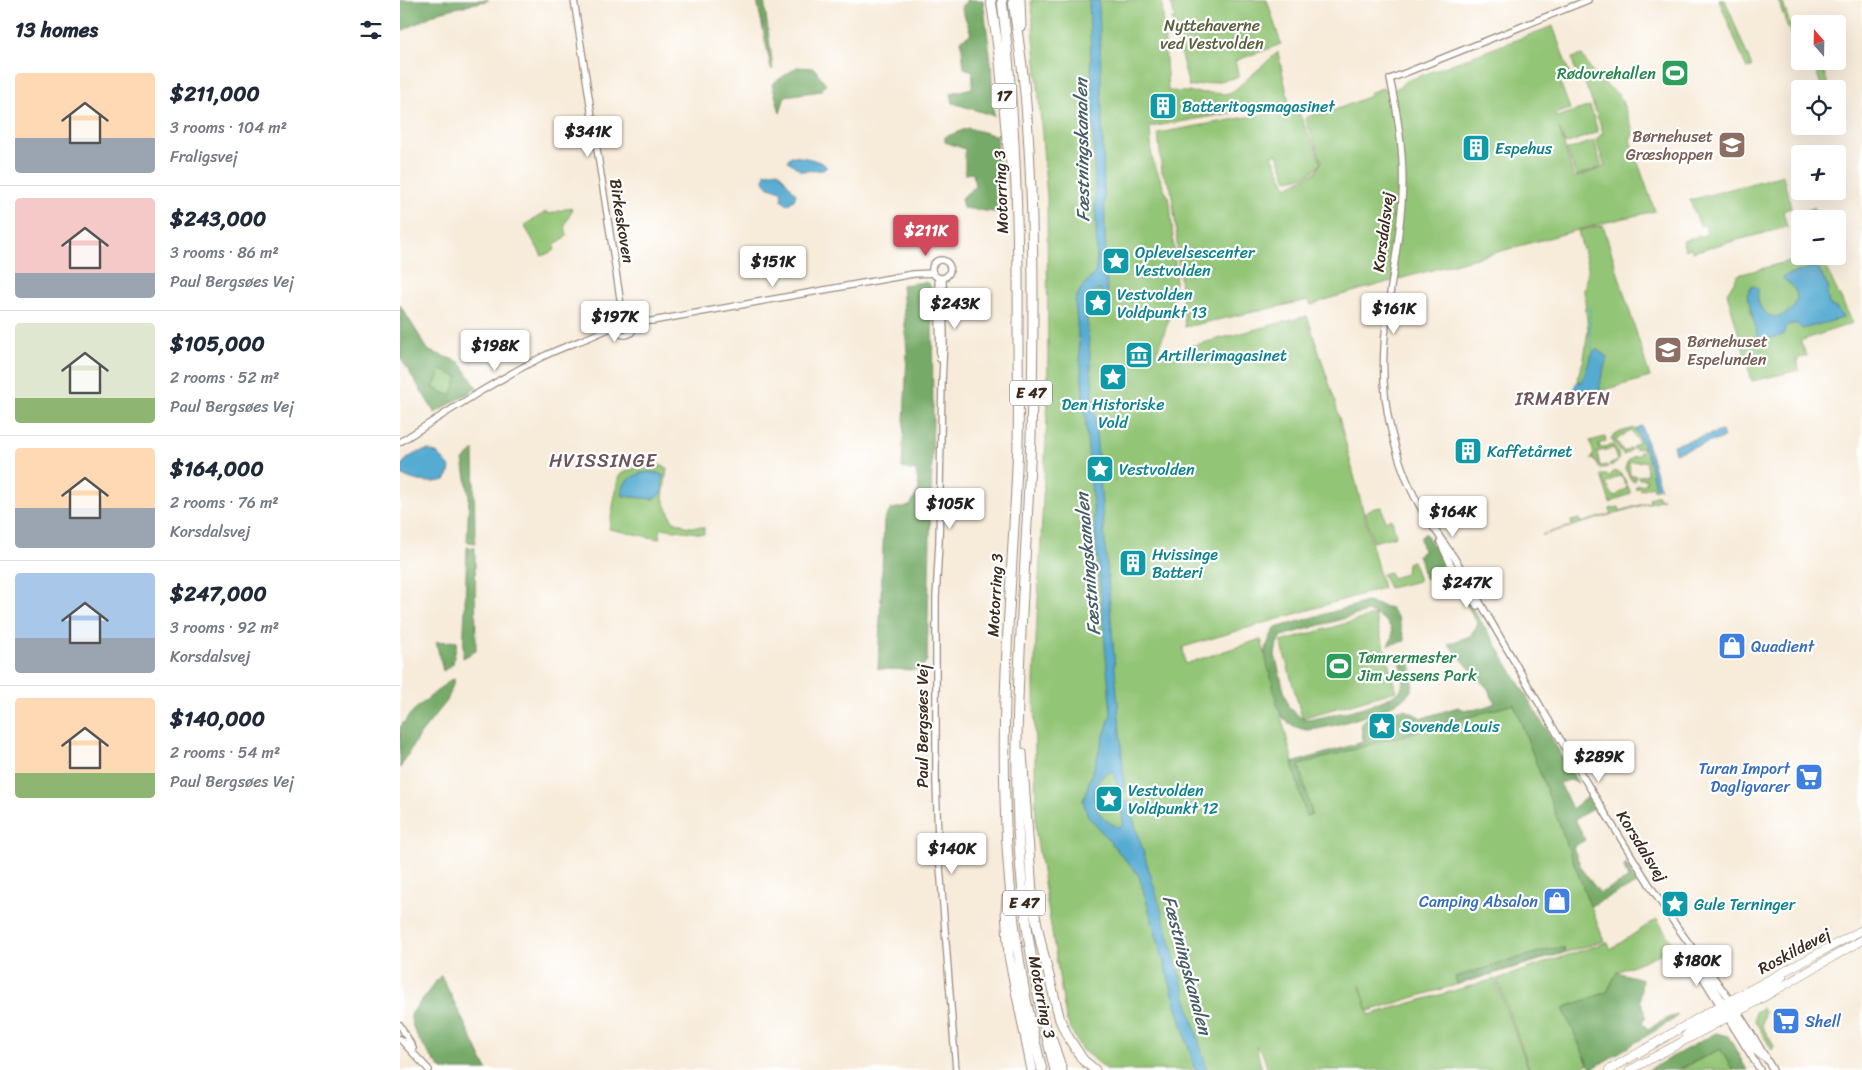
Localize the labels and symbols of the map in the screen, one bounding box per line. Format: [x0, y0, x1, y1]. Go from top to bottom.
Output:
park label: Nyttehaverne ved Vestvolden [1160, 11, 1264, 58]
north arrow [1791, 15, 1846, 70]
sports icon: Rødovrehallen [1660, 58, 1690, 88]
place label: Rødovrehallen [1557, 59, 1656, 88]
water label: Fæstningskanalen [1065, 76, 1099, 222]
road number: 17 [992, 84, 1016, 108]
building icon: Batteritogsmagasinet [1148, 91, 1178, 121]
place label: Batteritogsmagasinet [1182, 92, 1335, 121]
pin: $341K [553, 116, 623, 158]
place label: Børnehuset Græshoppen [1626, 122, 1713, 169]
school or university icon: Børnehuset Græshoppen [1717, 130, 1747, 160]
building icon: Espehus [1461, 133, 1491, 163]
place label: Espehus [1495, 134, 1553, 163]
street label: Motorring 3 [985, 150, 1017, 234]
street label: Birkeskoven [601, 177, 643, 266]
street label: Korsdalsvej [1364, 189, 1402, 274]
pin: $211K [891, 214, 961, 257]
place label: Oplevelsescenter Vestvolden [1135, 238, 1256, 285]
pin: $151K [738, 246, 808, 288]
place icon: Oplevelsescenter Vestvolden [1101, 246, 1131, 276]
place label: Vestvolden Voldpunkt 13 [1117, 280, 1207, 327]
pin: $243K [920, 288, 990, 330]
place icon: Vestvolden Voldpunkt 13 [1083, 288, 1113, 318]
pin: $161K [1359, 292, 1429, 335]
pin: $197K [580, 300, 650, 343]
place label: Børnehuset Espelunden [1687, 327, 1768, 374]
pin: $198K [460, 330, 530, 372]
school or university icon: Børnehuset Espelunden [1653, 335, 1683, 365]
museum icon: Artillerimagasinet [1124, 340, 1154, 370]
place label: Artillerimagasinet [1157, 341, 1287, 370]
place icon: Den Historiske Vold [1098, 362, 1128, 392]
road number: E 47 [1010, 380, 1052, 406]
district label: IRMABYEN [1514, 383, 1611, 415]
place label: Den Historiske Vold [1061, 390, 1165, 437]
building icon: Kaffetårnet [1453, 436, 1483, 466]
place label: Kaffetårnet [1487, 437, 1572, 466]
district label: HVISSINGE [549, 444, 658, 477]
place icon: Vestvolden [1085, 454, 1115, 484]
place label: Vestvolden [1119, 455, 1195, 484]
pin: $105K [915, 488, 985, 530]
water label: Fæstningskanalen [1066, 489, 1110, 637]
pin: $164K [1418, 496, 1488, 538]
place label: Hvissinge Batteri [1152, 540, 1218, 587]
building icon: Hvissinge Batteri [1118, 548, 1148, 578]
street label: Motorring 3 [978, 552, 1012, 637]
pin: $247K [1432, 566, 1502, 609]
shop icon: Quadient [1717, 631, 1747, 661]
place label: Quadient [1751, 632, 1815, 661]
place label: Tømrermester Jim Jessens Park [1357, 643, 1477, 690]
sports icon: Tømrermester Jim Jessens Park [1324, 651, 1354, 681]
street label: Paul Bergsøes Vej [908, 663, 937, 788]
place icon: Sovende Louis [1367, 711, 1397, 741]
place label: Sovende Louis [1401, 712, 1500, 741]
pin: $289K [1564, 740, 1634, 783]
place label: Turan Import Dagligvarer [1699, 754, 1791, 801]
supermarket icon: Turan Import Dagligvarer [1794, 762, 1824, 792]
place label: Vestvolden Voldpunkt 12 [1128, 776, 1218, 823]
place icon: Vestvolden Voldpunkt 12 [1094, 784, 1124, 814]
street label: Korsdalsvej [1608, 804, 1676, 888]
pin: $140K [917, 832, 987, 875]
shop icon: Camping Absalon [1542, 886, 1572, 916]
place label: Camping Absalon [1419, 887, 1538, 916]
place icon: Gule Terninger [1660, 889, 1690, 919]
road number: E 47 [1003, 890, 1045, 916]
place label: Gule Terninger [1694, 890, 1797, 919]
water label: Fæstningskanalen [1153, 892, 1222, 1040]
street label: Roskildevej [1752, 919, 1837, 982]
pin: $180K [1662, 944, 1732, 987]
street label: Motorring 3 [1020, 953, 1064, 1041]
supermarket icon: Shell [1771, 1006, 1801, 1036]
place label: Shell [1805, 1007, 1841, 1036]

